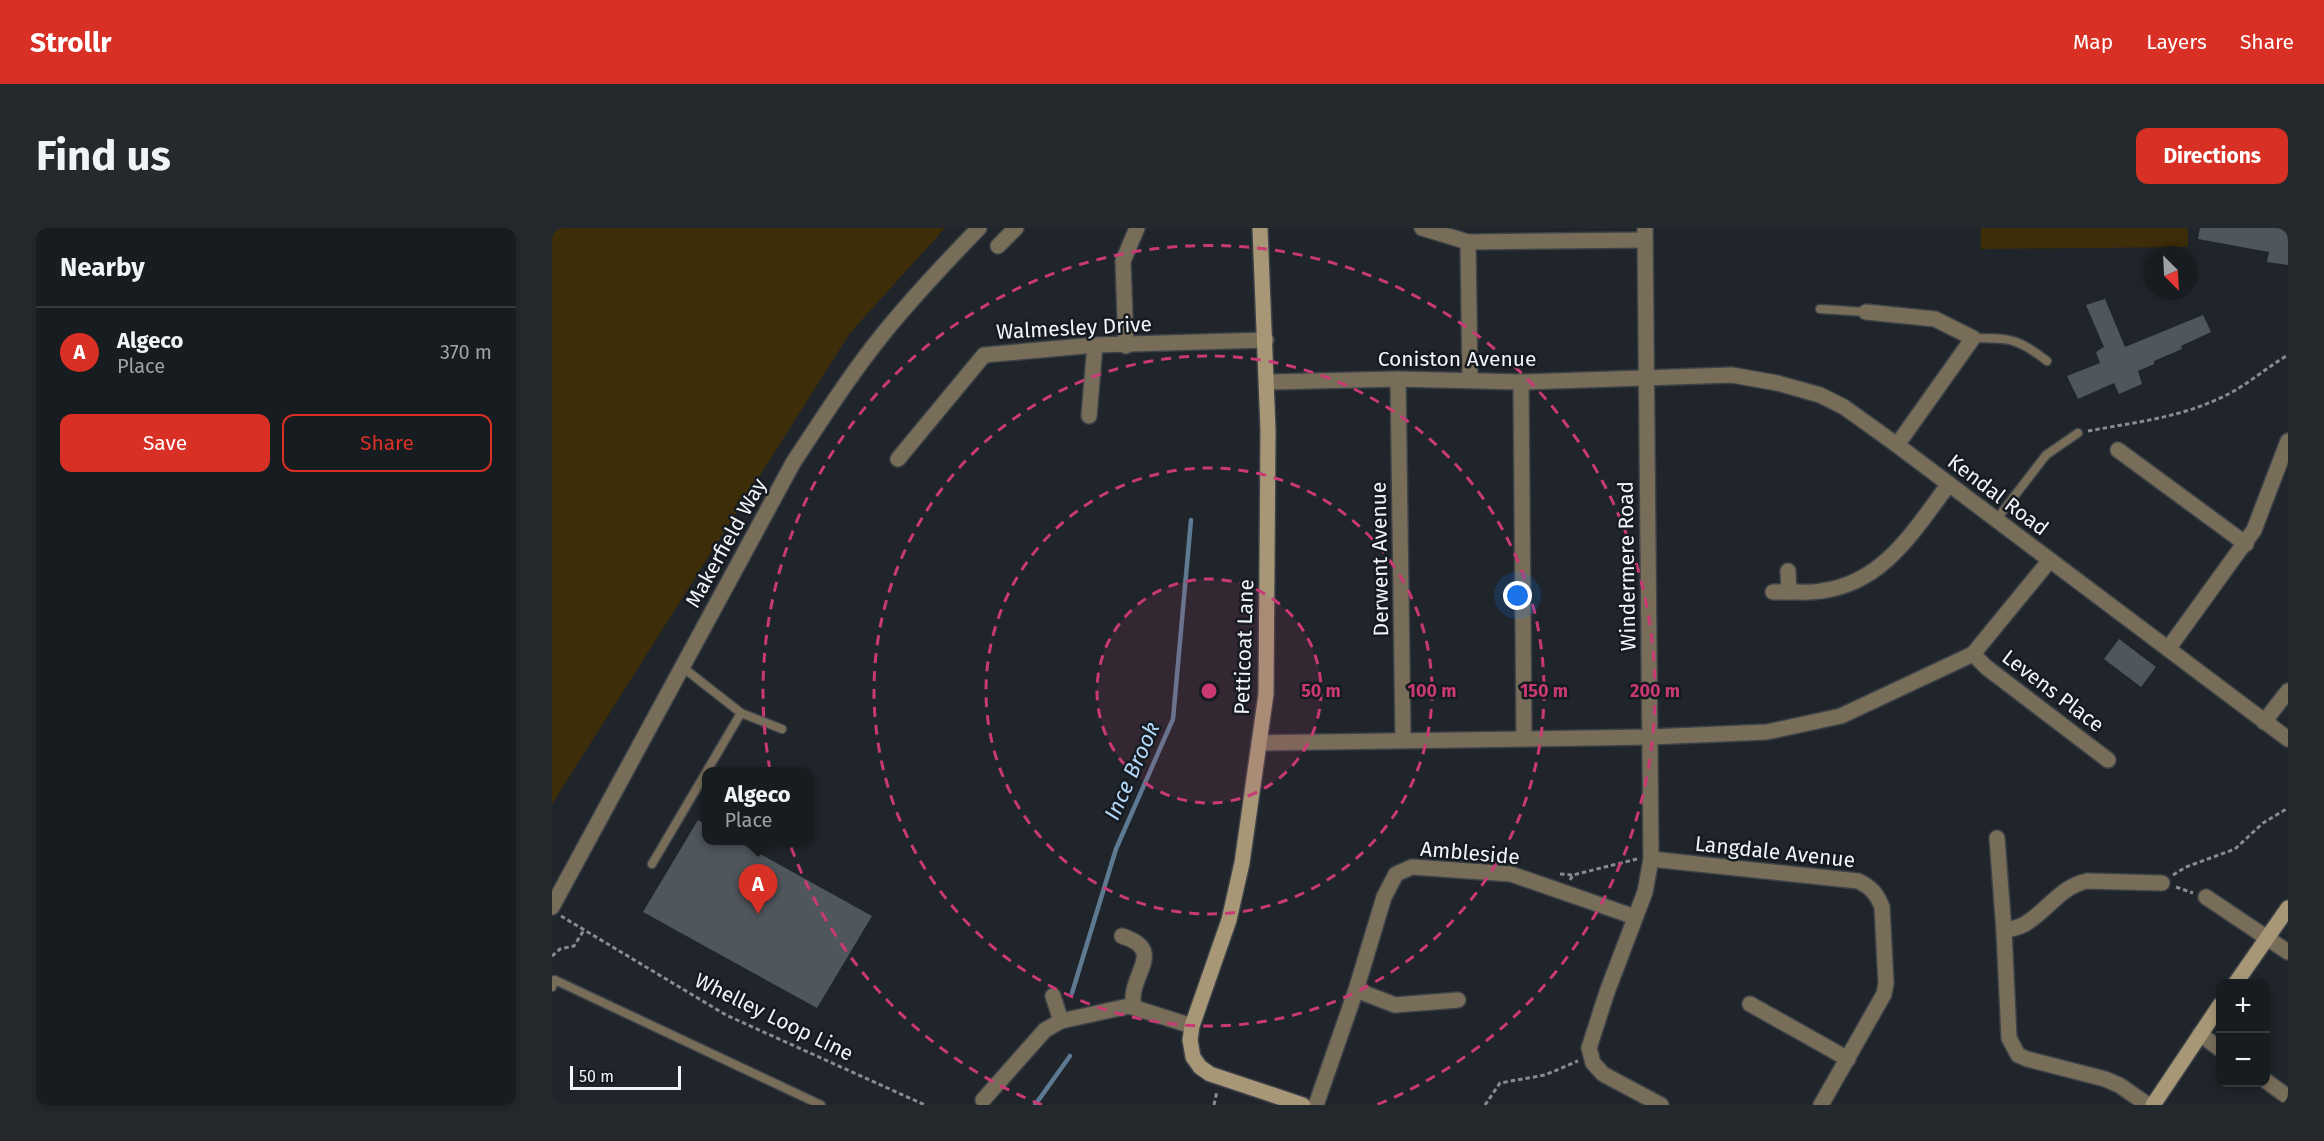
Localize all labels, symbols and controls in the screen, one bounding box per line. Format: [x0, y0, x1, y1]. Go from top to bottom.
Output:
text: Strollr [30, 26, 111, 59]
text: Map [2073, 29, 2113, 55]
text: Layers [2146, 29, 2207, 55]
text: Share [2240, 29, 2294, 55]
button: Directions [2136, 128, 2288, 184]
text: Find us [36, 131, 171, 181]
north arrow [2144, 246, 2198, 300]
text: Nearby [60, 252, 145, 283]
street label: Walmesley Drive [995, 311, 1153, 345]
text: Algeco [117, 327, 183, 354]
text: A [74, 340, 85, 364]
text: 370 m [440, 340, 492, 364]
street label: Coniston Avenue [1378, 346, 1536, 372]
text: Place [117, 354, 165, 378]
button: Save [60, 414, 270, 472]
button: Share [282, 414, 492, 472]
street label: Kendal Road [1942, 449, 2054, 541]
street label: Makerfield Way [680, 473, 773, 612]
street label: Derwent Avenue [1366, 481, 1394, 637]
street label: Windermere Road [1613, 481, 1641, 651]
street label: Petticoat Lane [1229, 579, 1259, 715]
your location [1503, 581, 1532, 610]
street label: Levens Place [1997, 644, 2109, 738]
text: 50 m [1301, 680, 1341, 702]
text: 100 m [1408, 680, 1456, 702]
text: 150 m [1520, 680, 1568, 702]
text: 200 m [1630, 680, 1680, 702]
centre of rings [1199, 681, 1219, 701]
water label: Ince Brook [1098, 718, 1166, 824]
popup [702, 767, 813, 845]
text: Algeco [724, 781, 791, 808]
text: Place [724, 808, 773, 832]
street label: Langdale Avenue [1694, 831, 1856, 873]
street label: Ambleside [1419, 836, 1521, 870]
pin: A [738, 864, 778, 914]
street label: Whelley Loop Line [690, 967, 858, 1067]
map controls [2216, 979, 2270, 1087]
button: + [2216, 979, 2270, 1033]
button: − [2216, 1033, 2270, 1087]
scale bar [570, 1063, 681, 1090]
text: 50 m [579, 1067, 614, 1086]

